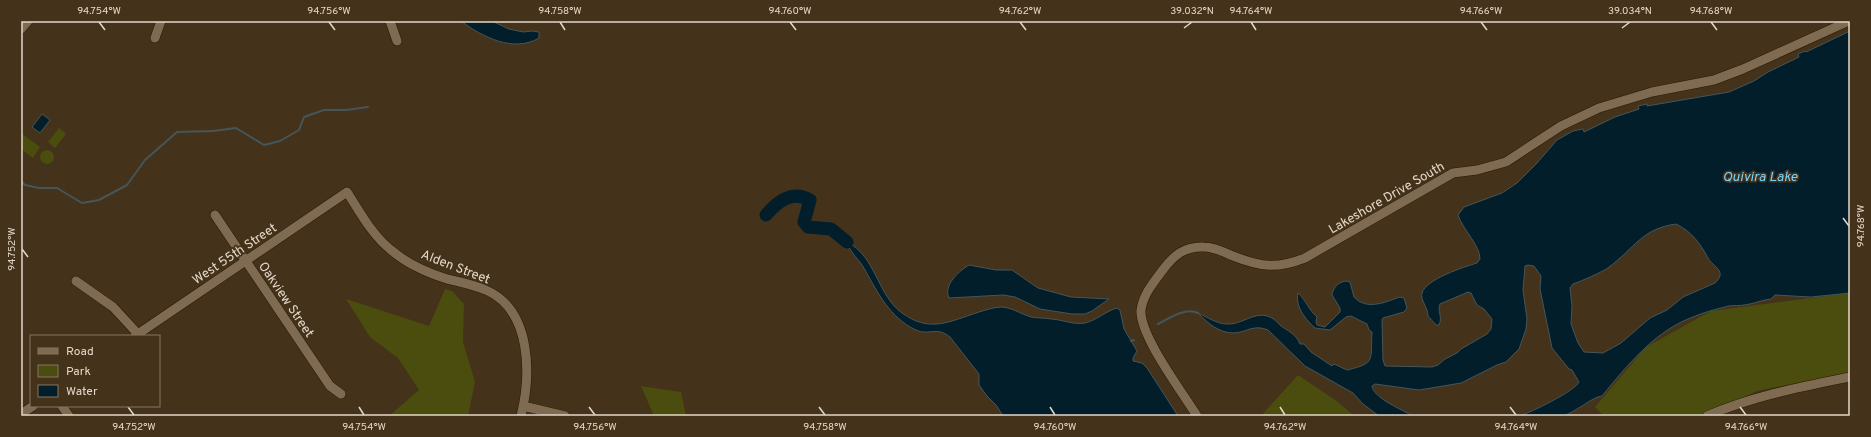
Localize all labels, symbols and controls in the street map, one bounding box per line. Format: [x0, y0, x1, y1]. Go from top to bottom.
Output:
text: 94.754°W [77, 5, 121, 18]
text: 94.756°W [307, 5, 351, 18]
text: 94.758°W [538, 5, 582, 18]
text: 94.760°W [768, 5, 812, 18]
text: 94.762°W [999, 5, 1041, 18]
text: 39.032°N [1170, 5, 1214, 18]
text: 94.764°W [1230, 5, 1272, 18]
text: 94.766°W [1460, 5, 1502, 18]
text: 39.034°N [1608, 5, 1652, 18]
text: 94.768°W [1690, 5, 1732, 18]
street label: Lakeshore Drive South [1326, 159, 1448, 238]
water label: Quivira Lake [1722, 169, 1798, 186]
text: 94.768°W [1855, 205, 1868, 247]
street label: West 55th Street [190, 220, 280, 289]
text: 94.752°W [6, 227, 19, 271]
street label: Alden Street [418, 247, 492, 288]
street label: Oakview Street [254, 259, 317, 341]
legend [30, 335, 160, 407]
text: Road [66, 344, 94, 360]
text: Park [66, 364, 91, 380]
text: Water [66, 384, 98, 400]
text: 94.752°W [112, 421, 156, 434]
text: 94.754°W [342, 421, 386, 434]
text: 94.756°W [573, 421, 617, 434]
text: 94.758°W [803, 421, 847, 434]
text: 94.760°W [1033, 421, 1077, 434]
text: 94.762°W [1264, 421, 1306, 434]
text: 94.764°W [1495, 421, 1537, 434]
text: 94.766°W [1725, 421, 1767, 434]

